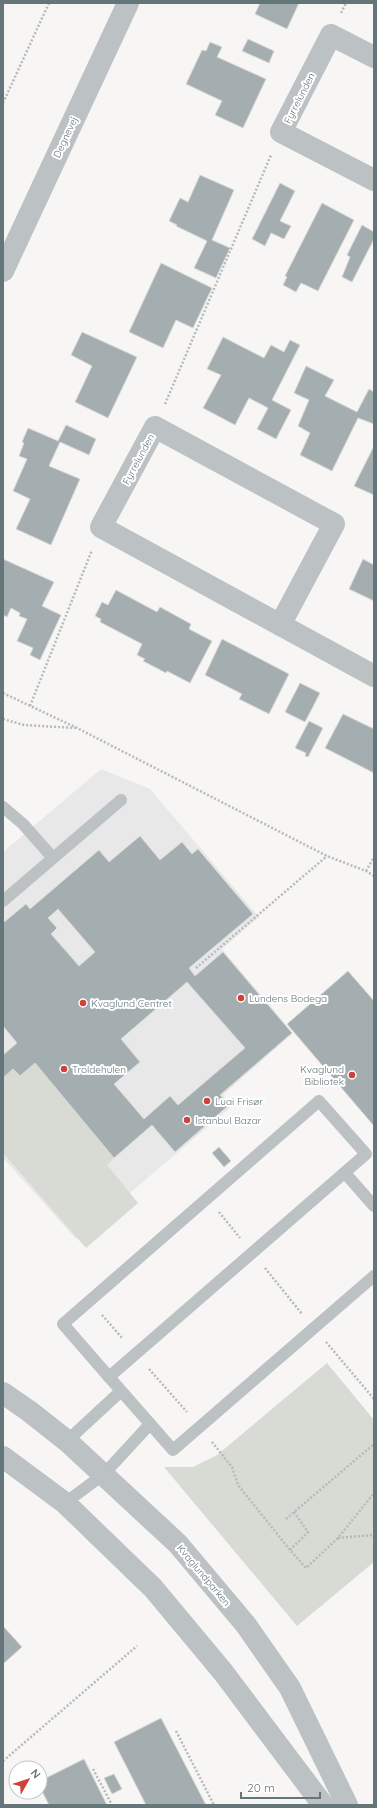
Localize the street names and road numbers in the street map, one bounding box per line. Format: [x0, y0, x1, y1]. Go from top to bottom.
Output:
street label: Fyrrelunden [281, 70, 318, 126]
street label: Degnevej [50, 114, 81, 160]
street label: Fyrrelunden [120, 432, 157, 487]
street label: Kvaglundparken [174, 1542, 233, 1609]

